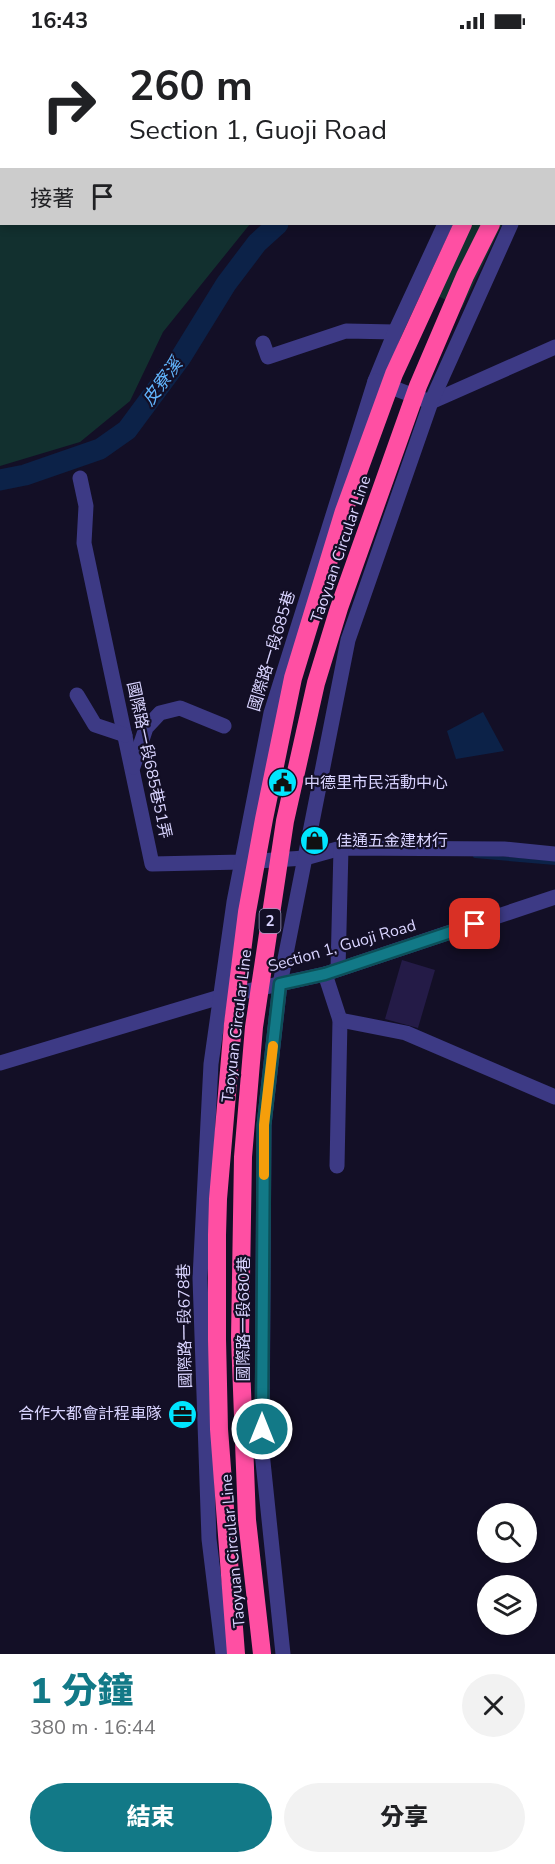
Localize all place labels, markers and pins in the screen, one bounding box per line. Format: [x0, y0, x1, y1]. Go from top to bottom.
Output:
public building icon: 中德里市民活動中心 [267, 767, 299, 799]
place label: 中德里市民活動中心 [304, 772, 448, 794]
shop icon: 佳通五金建材行 [299, 825, 331, 857]
place label: 佳通五金建材行 [336, 830, 448, 852]
pin [449, 898, 500, 949]
office icon: 合作大都會計程車隊 [167, 1398, 199, 1430]
place label: 合作大都會計程車隊 [18, 1403, 162, 1425]

